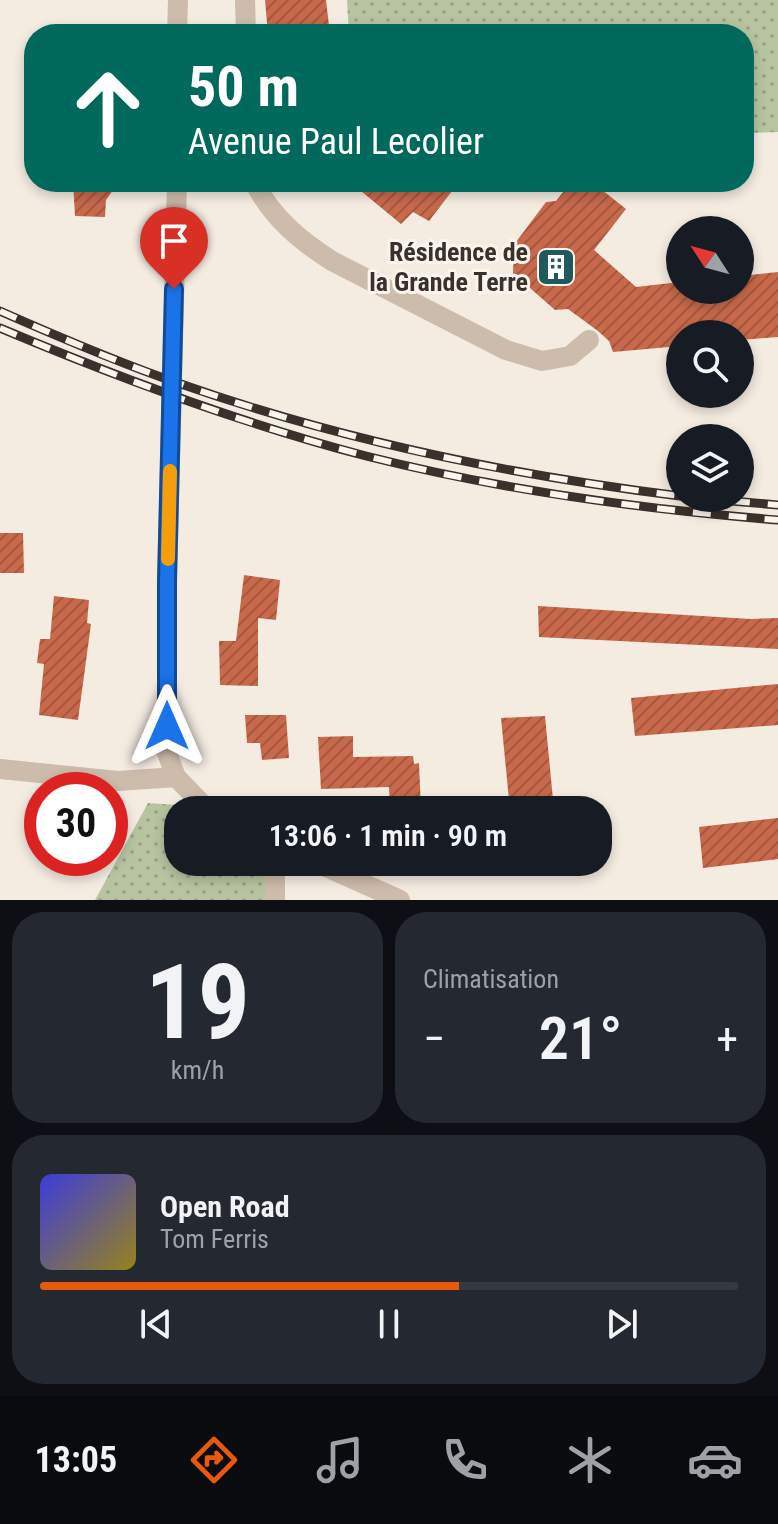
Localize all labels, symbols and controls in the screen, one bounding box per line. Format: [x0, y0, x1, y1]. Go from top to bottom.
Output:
text: 50 m [188, 54, 299, 120]
icon: ahead [56, 56, 160, 160]
text: Avenue Paul Lecolier [188, 121, 484, 163]
pin [140, 207, 208, 289]
north arrow [666, 216, 754, 304]
map controls [666, 216, 754, 512]
icon: arrive [152, 219, 196, 263]
place label: Résidence de la Grande Terre [369, 237, 528, 297]
building icon: Résidence de la Grande Terre [535, 246, 577, 288]
button: search [666, 320, 754, 408]
button: layers [666, 424, 754, 512]
position arrow [125, 684, 209, 768]
speed limit sign: 30 [24, 772, 128, 876]
text: 13:06 · 1 min · 90 m [269, 818, 507, 853]
text: 19 [145, 942, 250, 1063]
text: Climatisation [423, 964, 559, 994]
text: 21° [539, 1003, 622, 1074]
text: − [423, 1013, 445, 1065]
text: + [716, 1013, 738, 1065]
text: km/h [171, 1055, 224, 1085]
text: Open Road [160, 1189, 290, 1224]
text: Tom Ferris [160, 1224, 269, 1254]
icon: previous [134, 1302, 178, 1346]
icon: pause [367, 1302, 411, 1346]
icon: next [600, 1302, 644, 1346]
icon: directions [186, 1432, 242, 1488]
icon: music [312, 1432, 368, 1488]
icon: phone [437, 1432, 493, 1488]
icon: climate [562, 1432, 618, 1488]
icon: car [687, 1432, 743, 1488]
text: 13:05 [35, 1439, 117, 1481]

